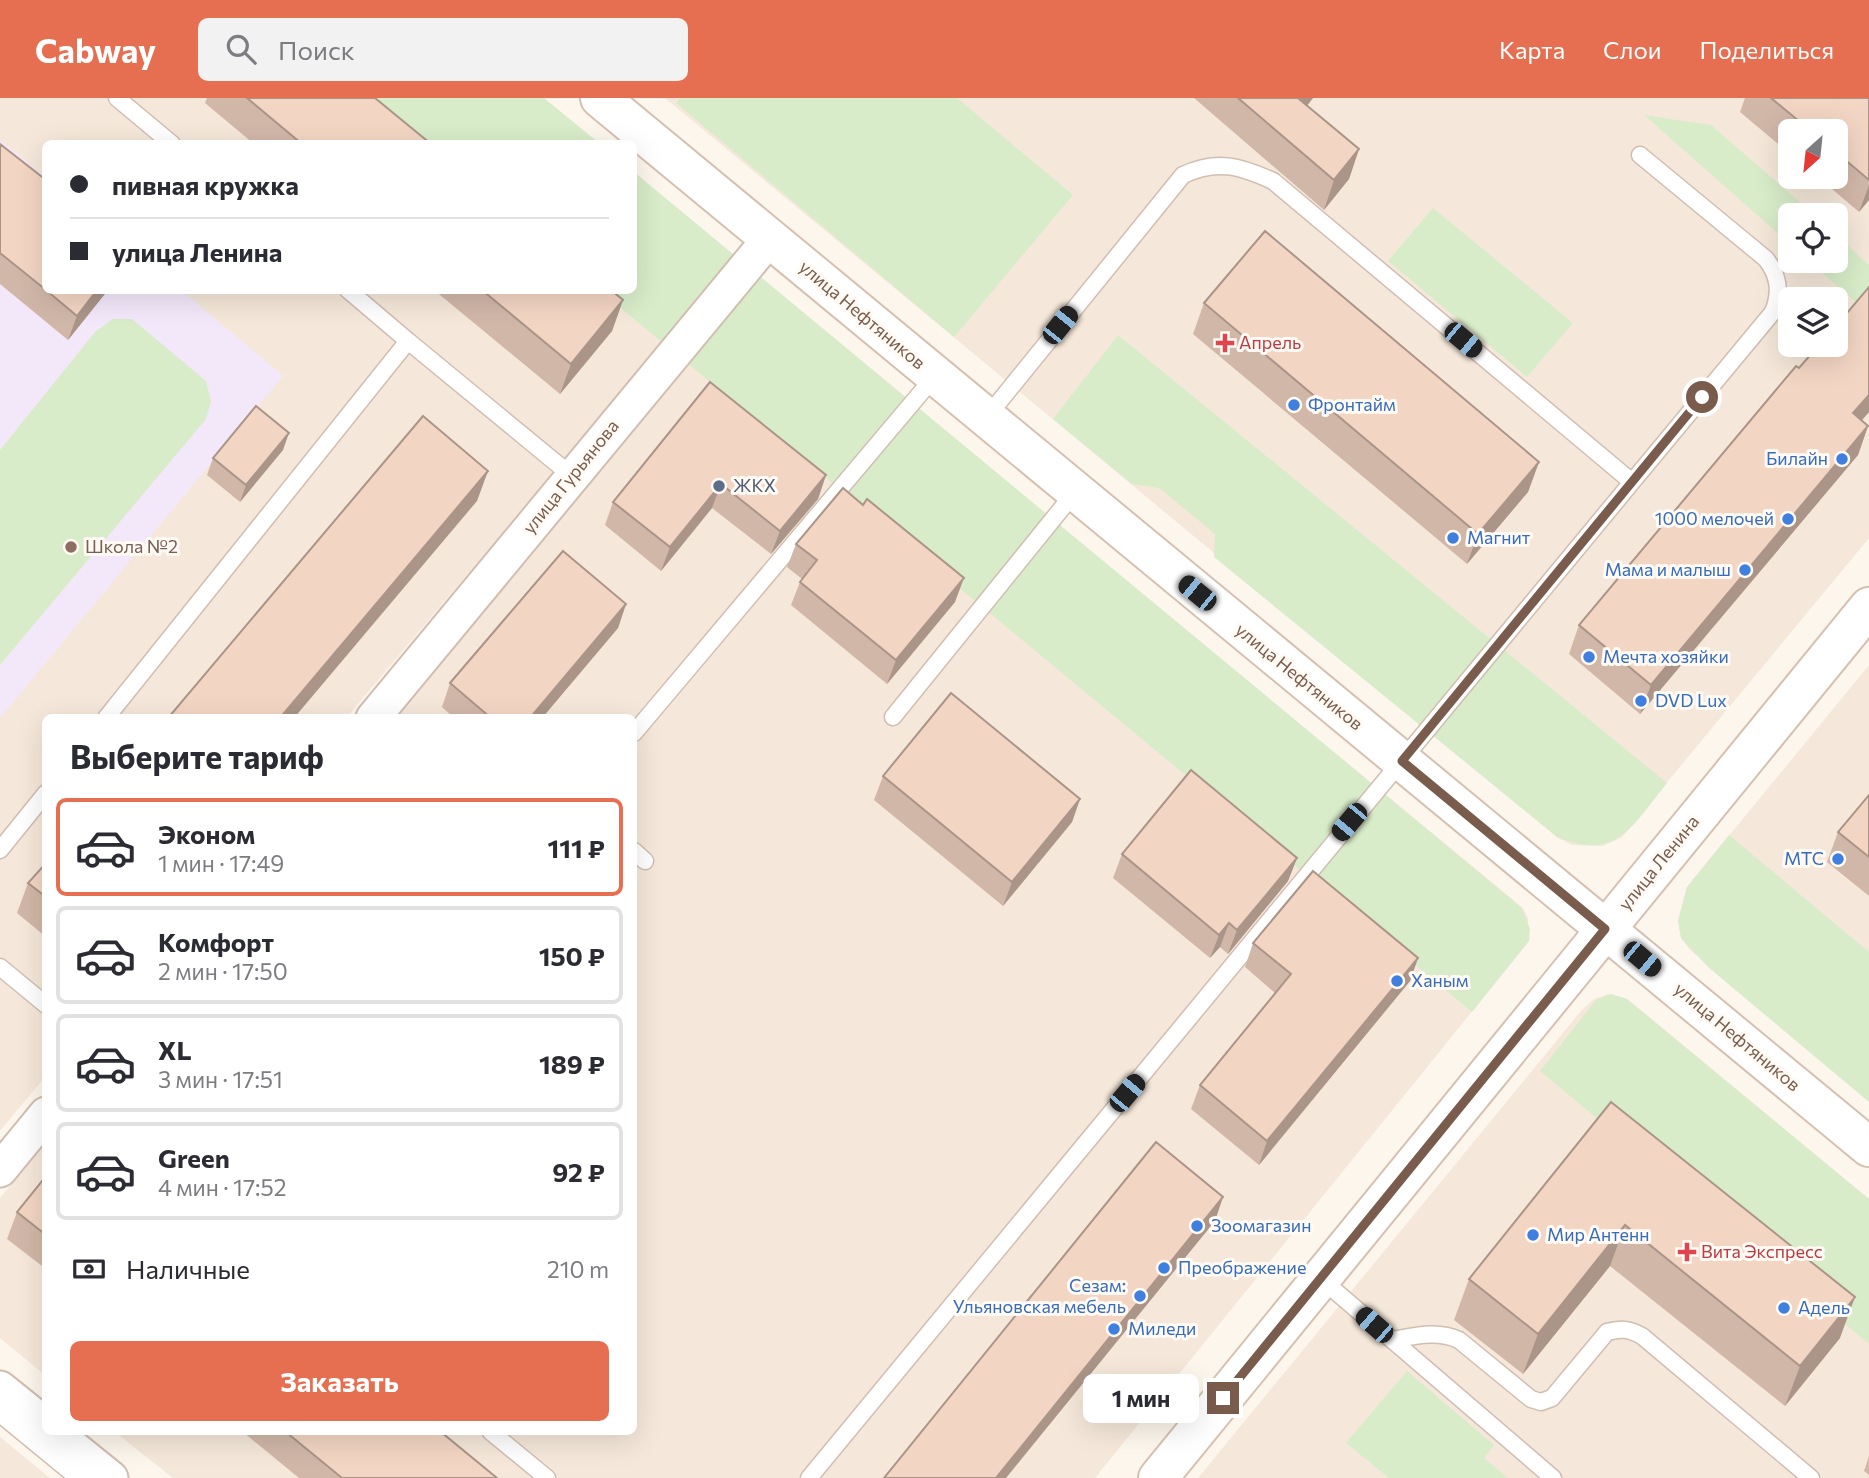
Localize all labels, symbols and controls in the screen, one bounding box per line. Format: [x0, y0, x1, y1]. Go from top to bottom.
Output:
search box [198, 18, 688, 81]
text: Cabway [35, 29, 156, 70]
icon: search [222, 30, 260, 68]
text: Поиск [278, 34, 355, 65]
text: Карта [1499, 35, 1565, 64]
text: Слои [1603, 35, 1661, 64]
text: Поделиться [1699, 35, 1834, 64]
north arrow [1778, 119, 1848, 189]
map controls [1778, 119, 1848, 357]
text: пивная кружка [112, 169, 299, 200]
button: locate [1778, 203, 1848, 273]
text: улица Ленина [112, 236, 282, 267]
street label: улица Нефтяников [795, 255, 930, 373]
button: layers [1778, 287, 1848, 357]
car [1039, 302, 1082, 348]
car [1441, 318, 1486, 362]
place label: Апрель [1239, 331, 1301, 353]
marker: Апрель [1217, 335, 1233, 351]
route start [1686, 381, 1718, 413]
place label: Фронтайм [1308, 393, 1396, 415]
marker: Фронтайм [1286, 397, 1302, 413]
street label: улица Гурьянова [518, 415, 623, 538]
place label: Билайн [1766, 447, 1828, 469]
marker: Билайн [1834, 451, 1850, 467]
place label: ЖКХ [733, 474, 776, 496]
marker: ЖКХ [711, 478, 727, 494]
place label: 1000 мелочей [1655, 507, 1774, 529]
marker: 1000 мелочей [1780, 511, 1796, 527]
place label: Магнит [1467, 526, 1531, 548]
marker: Магнит [1445, 530, 1461, 546]
place label: Школа №2 [85, 535, 178, 557]
marker: Школа №2 [63, 539, 79, 555]
place label: Мама и малыш [1605, 558, 1731, 580]
marker: Мама и малыш [1737, 562, 1753, 578]
car [1175, 572, 1220, 614]
street label: улица Нефтяников [1231, 618, 1368, 734]
place label: Мечта хозяйки [1603, 645, 1729, 667]
marker: Мечта хозяйки [1581, 649, 1597, 665]
place label: DVD Lux [1655, 689, 1727, 711]
marker: DVD Lux [1633, 693, 1649, 709]
text: Выберите тариф [70, 736, 324, 776]
car [1328, 799, 1371, 845]
street label: улица Ленина [1613, 810, 1703, 914]
icon: car [74, 816, 137, 879]
text: Эконом [158, 818, 255, 849]
text: 111 ₽ [548, 832, 605, 863]
place label: МТС [1784, 847, 1824, 869]
text: 1 мин · 17:49 [158, 849, 284, 877]
marker: МТС [1830, 851, 1846, 867]
icon: car [74, 924, 137, 987]
text: Комфорт [158, 926, 274, 957]
car [1620, 937, 1665, 981]
text: 150 ₽ [539, 940, 605, 971]
text: 2 мин · 17:50 [158, 957, 288, 985]
place label: Ханым [1411, 969, 1469, 991]
marker: Ханым [1389, 973, 1405, 989]
street label: улица Нефтяников [1670, 977, 1805, 1095]
icon: car [74, 1032, 137, 1095]
text: XL [158, 1034, 192, 1065]
text: 189 ₽ [539, 1048, 605, 1079]
text: 3 мин · 17:51 [158, 1065, 283, 1093]
car [1106, 1070, 1149, 1116]
icon: car [74, 1140, 137, 1203]
text: Green [158, 1142, 230, 1173]
text: 92 ₽ [552, 1156, 605, 1187]
text: 4 мин · 17:52 [158, 1173, 286, 1201]
place label: Зоомагазин [1211, 1214, 1311, 1236]
marker: Зоомагазин [1189, 1218, 1205, 1234]
place label: Мир Антенн [1547, 1223, 1650, 1245]
marker: Мир Антенн [1525, 1227, 1541, 1243]
place label: Вита Экспресс [1701, 1240, 1823, 1262]
marker: Вита Экспресс [1679, 1244, 1695, 1260]
icon: cash [70, 1250, 108, 1288]
text: Наличные [126, 1253, 250, 1284]
text: 210 m [547, 1255, 609, 1283]
place label: Преображение [1178, 1256, 1306, 1278]
marker: Преображение [1156, 1260, 1172, 1276]
place label: Сезам: Ульяновская мебель [953, 1274, 1126, 1317]
marker: Сезам: Ульяновская мебель [1132, 1288, 1148, 1304]
place label: Адель [1798, 1296, 1850, 1318]
marker: Адель [1776, 1300, 1792, 1316]
car [1352, 1303, 1397, 1347]
place label: Миледи [1128, 1317, 1196, 1339]
marker: Миледи [1106, 1321, 1122, 1337]
button: Заказать [70, 1341, 609, 1421]
callout: 1 мин [1083, 1374, 1198, 1422]
route end [1207, 1382, 1239, 1414]
text: 1 мин [1112, 1384, 1170, 1412]

